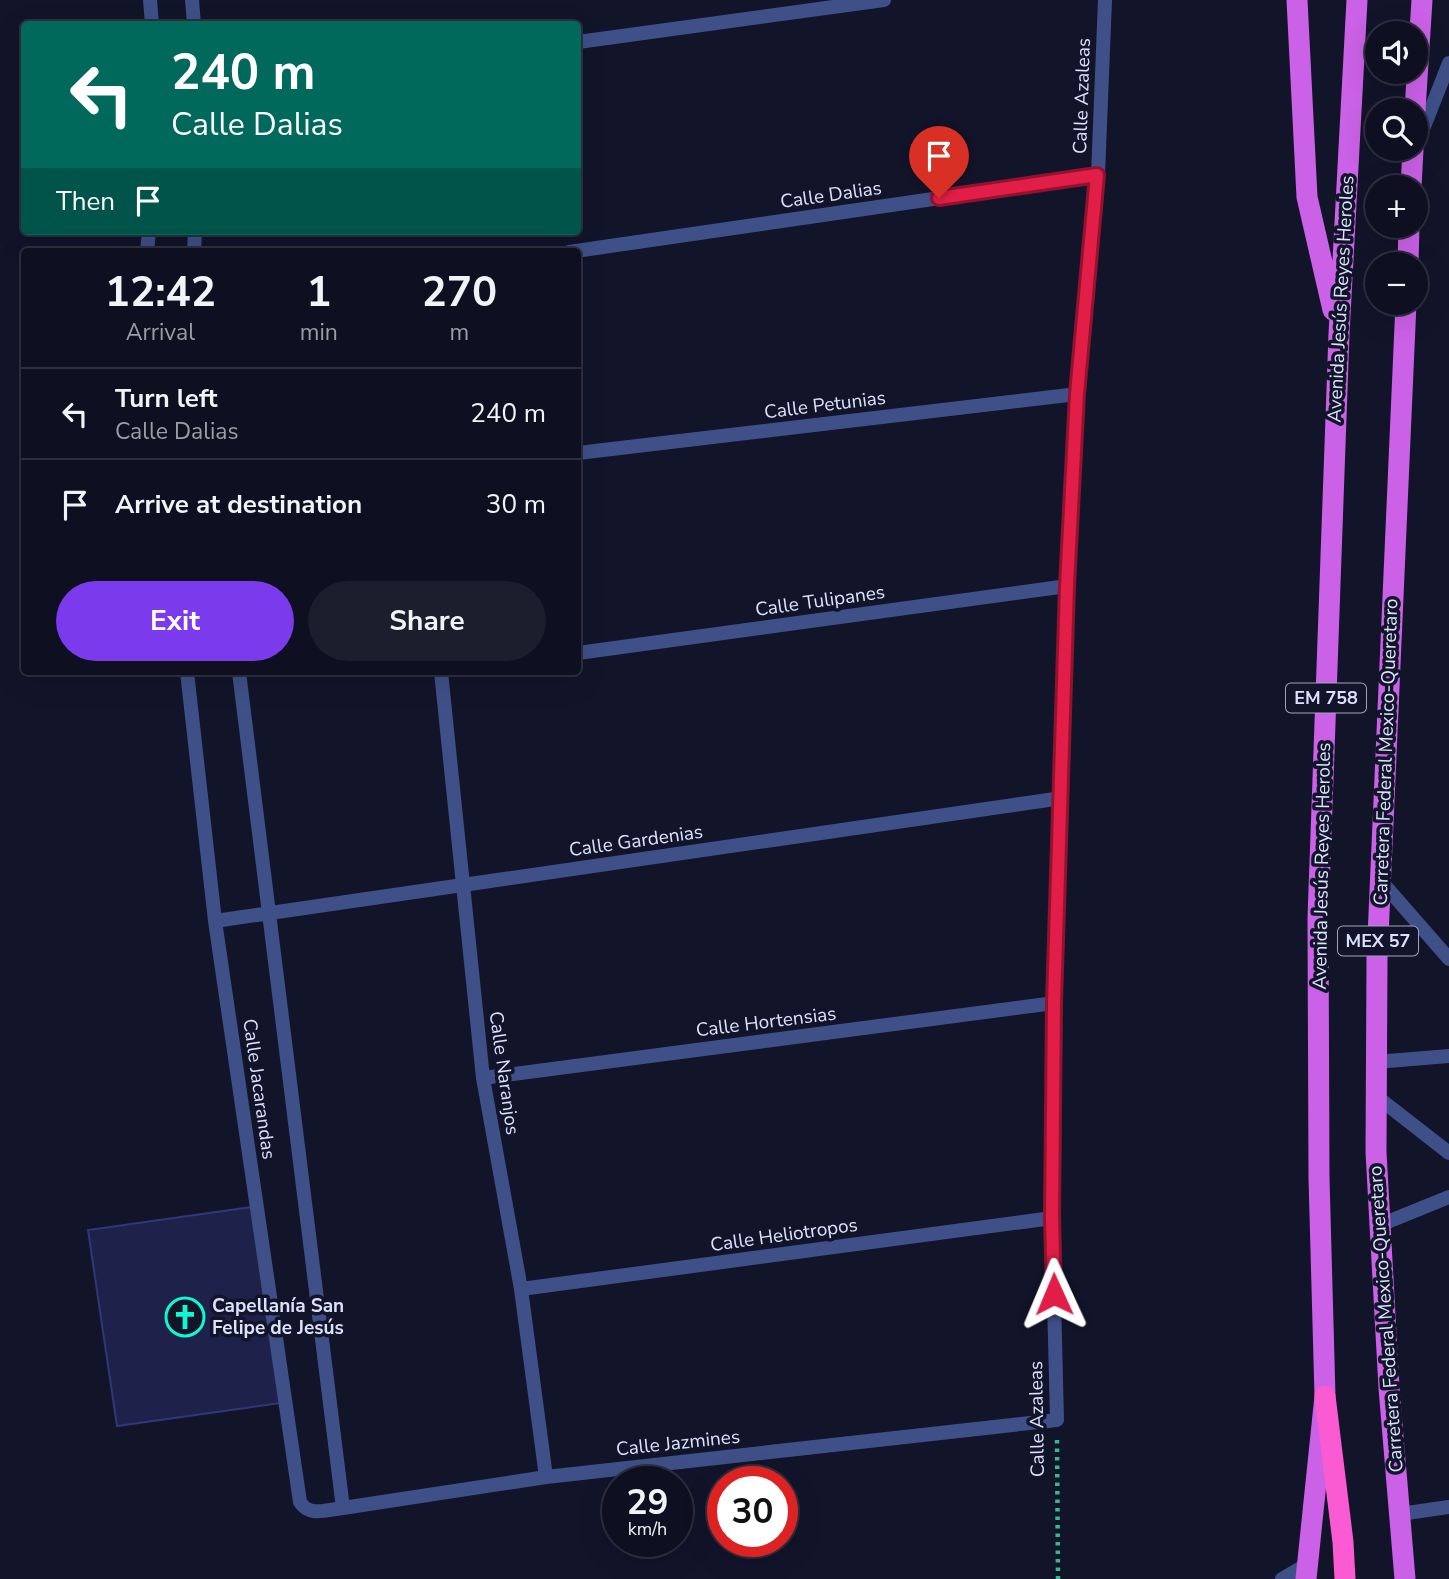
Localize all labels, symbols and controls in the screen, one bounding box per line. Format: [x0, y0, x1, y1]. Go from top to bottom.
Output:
map controls [1365, 21, 1428, 315]
button: sound [1365, 21, 1428, 84]
street label: Calle Azaleas [1067, 38, 1097, 154]
text: 240 m [171, 39, 315, 106]
icon: left [56, 49, 147, 140]
button: search [1365, 98, 1428, 161]
text: Calle Dalias [171, 103, 343, 146]
pin [909, 126, 969, 198]
icon: arrive [920, 137, 958, 175]
street label: Calle Dalias [779, 175, 883, 215]
street label: Avenida Jesús Reyes Heroles [1322, 175, 1360, 423]
button: + [1365, 175, 1428, 238]
icon: arrive [129, 182, 167, 220]
text: Then [56, 184, 115, 219]
button: − [1365, 252, 1428, 315]
text: 12:42 [105, 264, 216, 321]
text: 1 [306, 264, 331, 321]
text: 270 [422, 264, 497, 321]
text: Arrival [126, 317, 195, 348]
text: min [300, 317, 338, 348]
text: m [450, 317, 469, 348]
text: Turn left [115, 381, 218, 416]
street label: Calle Petunias [763, 385, 887, 425]
icon: left [56, 395, 94, 433]
text: 240 m [470, 396, 546, 431]
text: Calle Dalias [115, 416, 239, 447]
icon: arrive [56, 486, 94, 524]
text: Arrive at destination [115, 487, 362, 522]
text: 30 m [486, 487, 546, 522]
street label: Calle Tulipanes [754, 579, 886, 623]
button: Exit [56, 581, 294, 661]
button: Share [308, 581, 546, 661]
street label: Carretera Federal Mexico-Queretaro [1368, 598, 1404, 906]
road number: EM 758 [1286, 684, 1366, 712]
street label: Avenida Jesús Reyes Heroles [1307, 742, 1337, 990]
street label: Calle Gardenias [567, 819, 705, 863]
road number: MEX 57 [1338, 926, 1418, 956]
street label: Calle Hortensias [694, 1000, 838, 1044]
street label: Calle Naranjos [482, 1010, 526, 1136]
street label: Calle Jacarandas [236, 1017, 282, 1161]
street label: Carretera Federal Mexico-Queretaro [1362, 1165, 1410, 1473]
street label: Calle Heliotropos [709, 1212, 859, 1258]
position arrow [1017, 1257, 1091, 1331]
place label: Capellanía San Felipe de Jesús [212, 1293, 344, 1341]
church icon: Capellanía San Felipe de Jesús [164, 1296, 206, 1338]
street label: Calle Azaleas [1023, 1361, 1051, 1477]
street label: Calle Jazmines [615, 1424, 741, 1462]
speed limit sign: 30 [707, 1466, 798, 1557]
text: 29 [626, 1479, 669, 1526]
text: km/h [628, 1517, 667, 1541]

